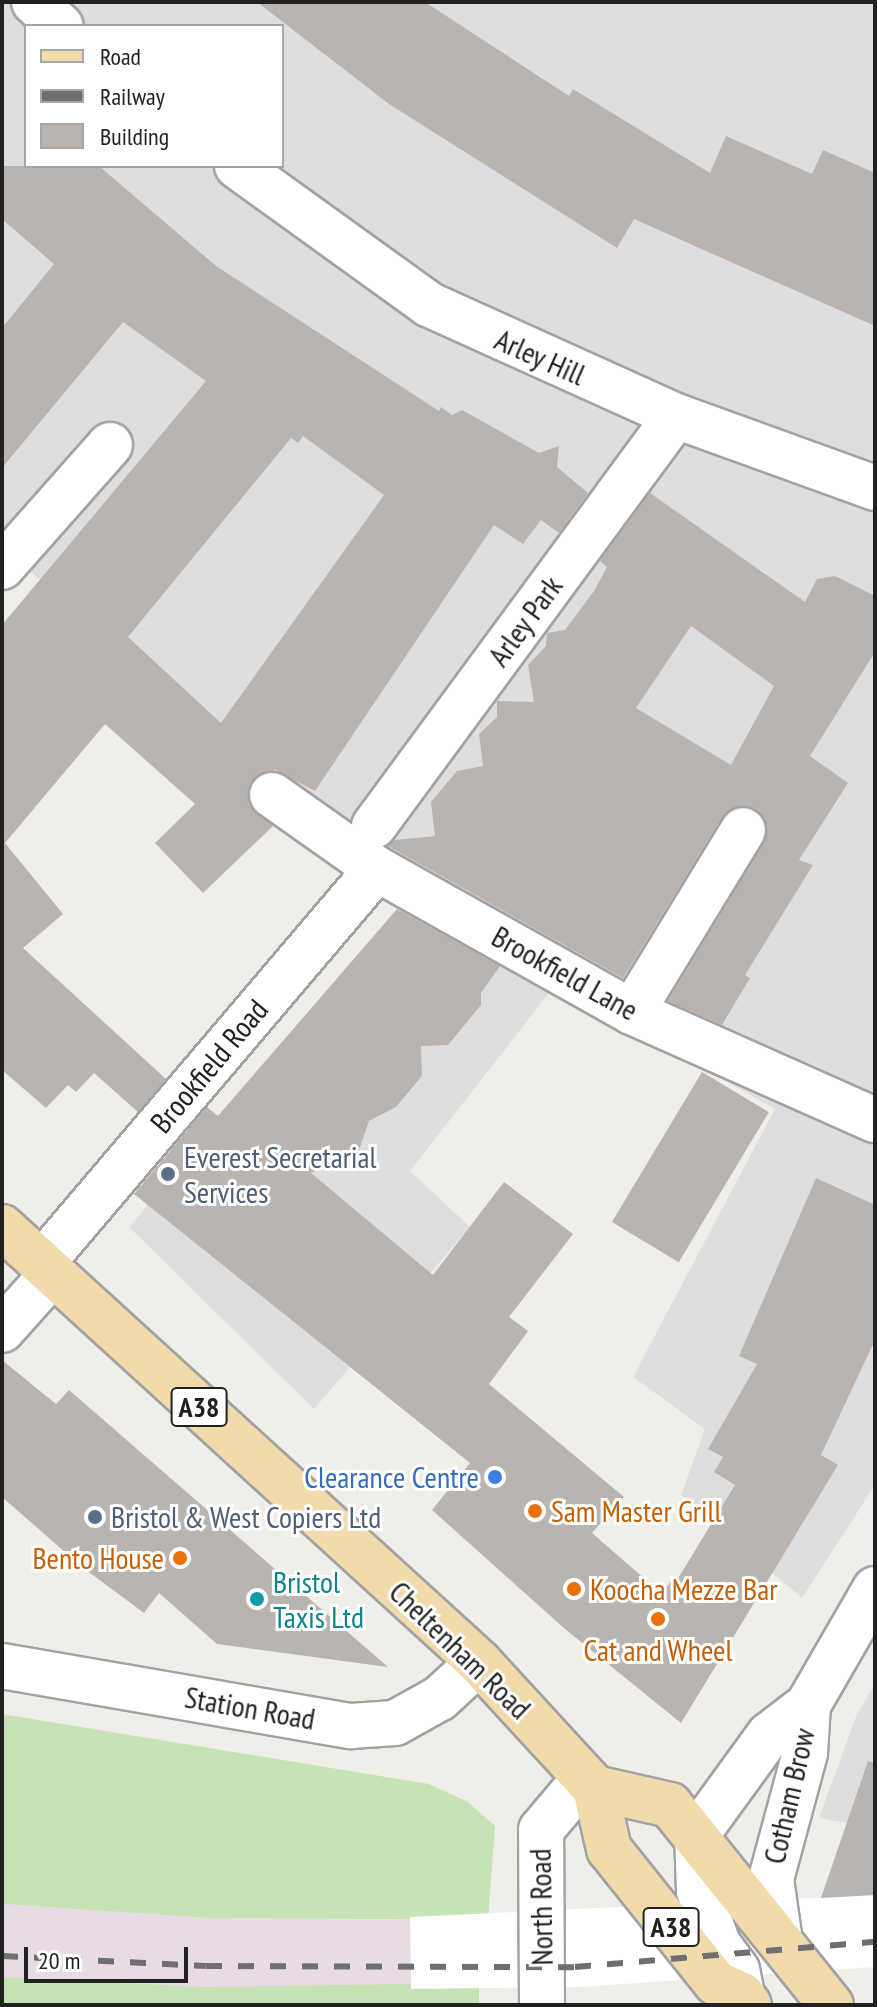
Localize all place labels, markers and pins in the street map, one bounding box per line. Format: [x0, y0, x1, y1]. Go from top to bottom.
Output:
place label: Everest Secretarial Services [184, 1139, 377, 1210]
marker: Everest Secretarial Services [159, 1165, 177, 1183]
place label: Clearance Centre [304, 1459, 479, 1495]
marker: Clearance Centre [486, 1468, 504, 1486]
place label: Sam Master Grill [551, 1493, 721, 1529]
place label: Bristol & West Copiers Ltd [111, 1499, 382, 1535]
marker: Sam Master Grill [526, 1502, 544, 1520]
marker: Bristol & West Copiers Ltd [86, 1508, 104, 1526]
place label: Bento House [32, 1540, 164, 1576]
marker: Bento House [171, 1549, 189, 1567]
place label: Bristol Taxis Ltd [273, 1564, 364, 1634]
place label: Koocha Mezze Bar [590, 1571, 777, 1607]
marker: Koocha Mezze Bar [565, 1580, 583, 1598]
marker: Bristol Taxis Ltd [248, 1590, 266, 1608]
marker: Cat and Wheel [649, 1610, 667, 1628]
place label: Cat and Wheel [583, 1632, 733, 1668]

